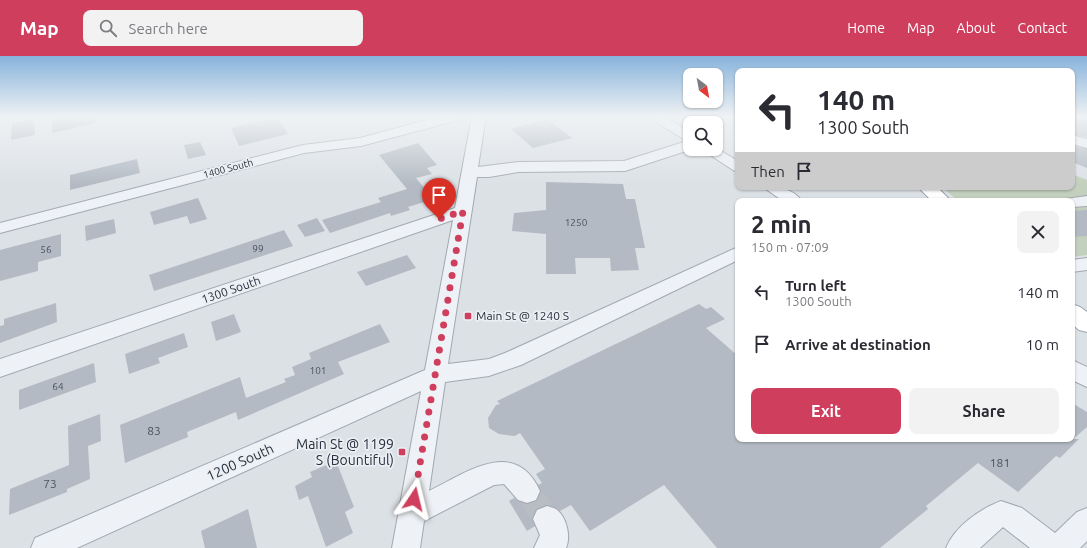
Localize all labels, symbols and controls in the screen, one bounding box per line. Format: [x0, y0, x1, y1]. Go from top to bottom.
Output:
search box [83, 10, 363, 46]
text: Map [20, 17, 59, 39]
icon: search [97, 17, 119, 39]
text: Search here [129, 20, 208, 37]
text: Home [847, 20, 885, 36]
text: Map [907, 20, 935, 36]
text: About [957, 20, 996, 36]
text: Contact [1018, 20, 1067, 36]
north arrow [683, 68, 723, 108]
map controls [683, 68, 723, 156]
icon: left [751, 84, 803, 136]
text: 140 m [817, 84, 895, 115]
button: search [683, 116, 723, 156]
text: 1300 South [817, 117, 909, 137]
street label: 1400 South [202, 157, 254, 180]
icon: arrive [793, 160, 815, 182]
text: Then [751, 163, 785, 180]
pin [422, 178, 456, 219]
icon: arrive [428, 184, 450, 206]
text: 2 min [751, 211, 812, 238]
button: close [1017, 211, 1059, 253]
house number: 1250 [565, 217, 588, 228]
text: 150 m · 07:09 [751, 240, 829, 254]
house number: 99 [252, 243, 264, 254]
house number: 56 [40, 244, 52, 255]
street label: 1300 South [200, 273, 262, 306]
text: Turn left [785, 277, 846, 294]
icon: left [751, 281, 773, 303]
text: 140 m [1017, 284, 1059, 301]
text: 1300 South [785, 294, 852, 308]
place label: Main St @ 1240 S [476, 309, 569, 322]
marker: Main St @ 1240 S [463, 311, 473, 321]
icon: arrive [751, 333, 773, 355]
text: Arrive at destination [785, 336, 931, 353]
text: 10 m [1026, 336, 1059, 353]
house number: 101 [310, 365, 326, 376]
house number: 64 [52, 381, 64, 392]
button: Exit [751, 388, 901, 434]
button: Share [909, 388, 1059, 434]
house number: 83 [147, 424, 161, 437]
place label: Main St @ 1199 S (Bountiful) [296, 436, 394, 468]
street label: 1200 South [204, 440, 276, 484]
marker: Main St @ 1199 S (Bountiful) [397, 447, 407, 457]
house number: 181 [990, 456, 1010, 469]
house number: 73 [43, 477, 57, 490]
position arrow [393, 478, 435, 520]

